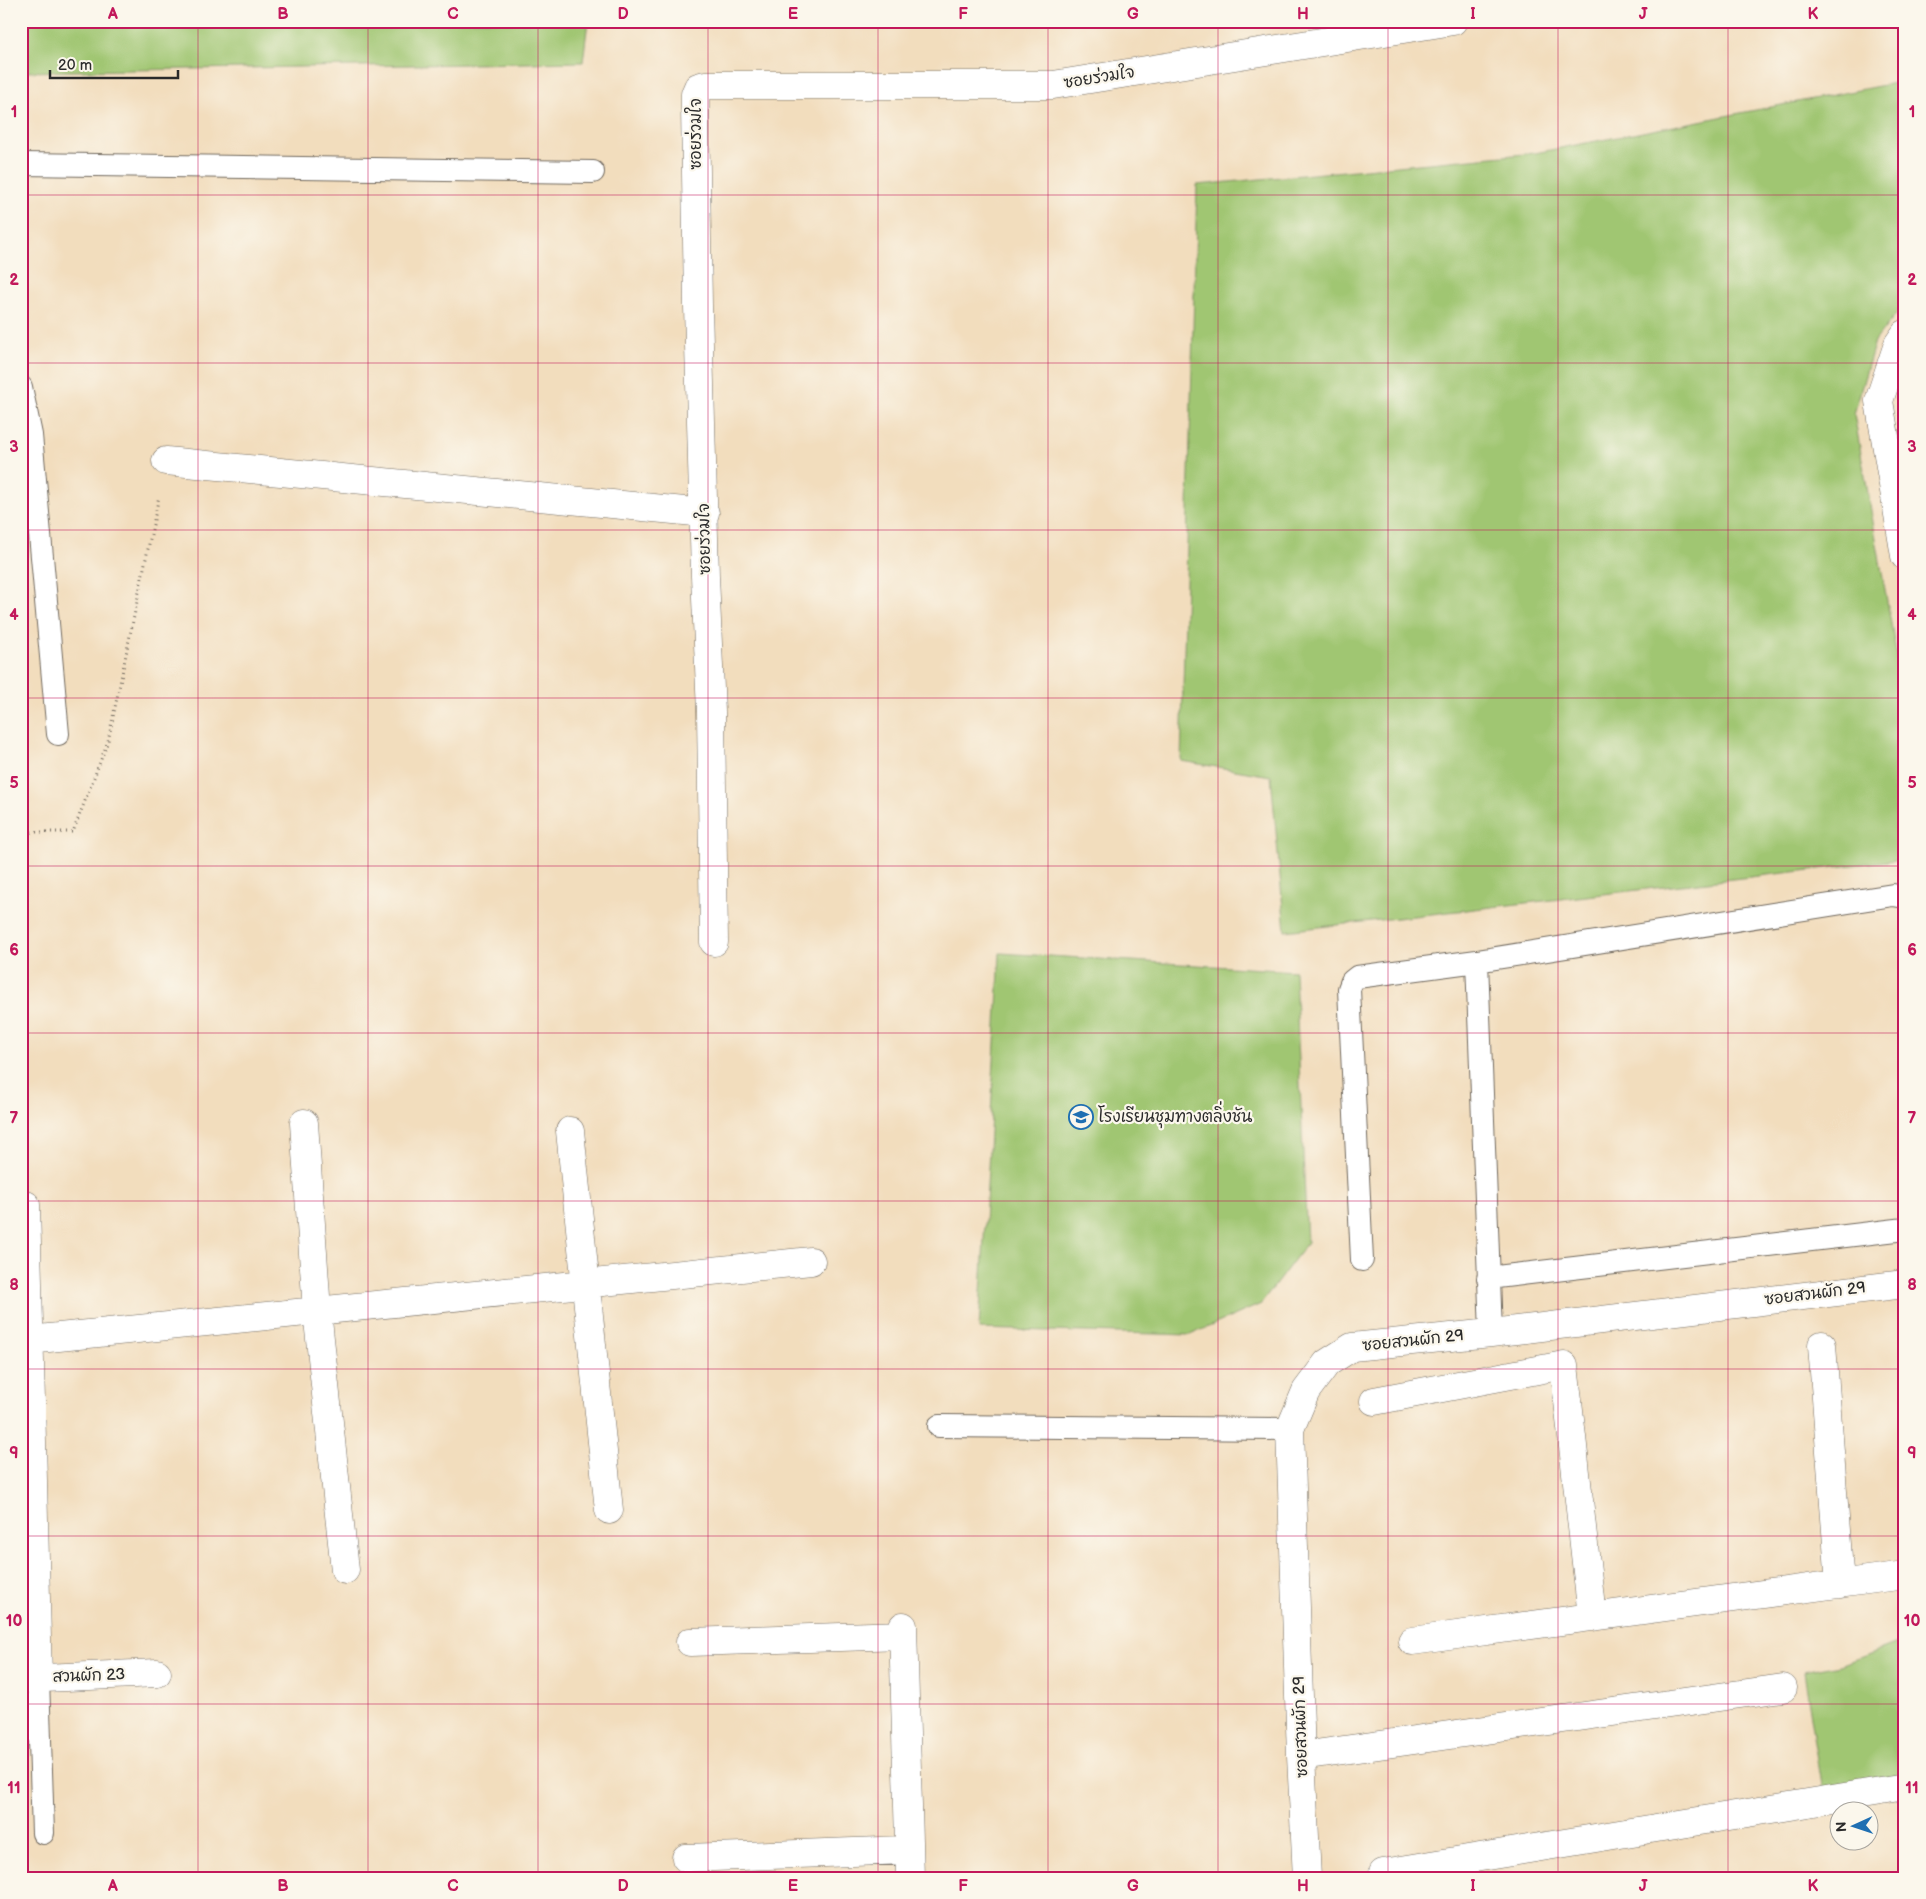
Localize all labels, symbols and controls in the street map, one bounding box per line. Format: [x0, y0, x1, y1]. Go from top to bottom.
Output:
text: A [107, 5, 118, 24]
text: B [277, 5, 289, 24]
text: C [447, 5, 459, 24]
text: D [617, 5, 629, 24]
text: E [788, 5, 798, 24]
text: F [958, 5, 968, 24]
text: G [1127, 5, 1139, 24]
text: H [1297, 5, 1309, 24]
text: I [1470, 5, 1476, 24]
text: J [1639, 5, 1648, 24]
text: K [1808, 5, 1819, 24]
scale bar [50, 48, 178, 80]
text: 20 m [58, 56, 92, 75]
street label: ซอยร่วมใจ [1062, 60, 1136, 93]
street label: ซอยร่วมใจ [684, 98, 706, 170]
text: 1 [11, 103, 17, 122]
text: 1 [1909, 103, 1915, 122]
text: 2 [9, 271, 19, 290]
text: 2 [1907, 271, 1917, 290]
text: 3 [9, 438, 19, 457]
text: 3 [1907, 438, 1917, 457]
street label: ซอยร่วมใจ [692, 503, 715, 575]
text: 4 [9, 606, 19, 625]
text: 4 [1907, 606, 1917, 625]
text: 5 [9, 774, 19, 793]
text: 5 [1907, 774, 1917, 793]
text: 6 [9, 941, 19, 960]
text: 6 [1907, 941, 1917, 960]
place label: โรงเรียนชุมทางตลิ่งชัน [1098, 1101, 1253, 1129]
school or university icon: โรงเรียนชุมทางตลิ่งชัน [1068, 1104, 1094, 1130]
text: 7 [10, 1109, 19, 1128]
text: 7 [1908, 1109, 1917, 1128]
text: 8 [9, 1276, 19, 1295]
street label: ซอยสวนผัก 29 [1763, 1276, 1867, 1310]
text: 8 [1907, 1276, 1917, 1295]
street label: ซอยสวนผัก 29 [1361, 1324, 1465, 1356]
text: 9 [9, 1444, 19, 1463]
text: 9 [1907, 1444, 1917, 1463]
text: 10 [6, 1612, 22, 1631]
text: 10 [1904, 1612, 1920, 1631]
street label: สวนผัก 23 [52, 1663, 126, 1687]
street label: ซอยสวนผัก 29 [1288, 1676, 1312, 1778]
text: 11 [7, 1779, 21, 1798]
text: 11 [1905, 1779, 1919, 1798]
north arrow [1828, 1802, 1878, 1852]
text: N [1833, 1821, 1850, 1832]
text: A [107, 1877, 118, 1896]
text: B [277, 1877, 289, 1896]
text: C [447, 1877, 459, 1896]
text: D [617, 1877, 629, 1896]
text: E [788, 1877, 798, 1896]
text: F [958, 1877, 968, 1896]
text: G [1127, 1877, 1139, 1896]
text: H [1297, 1877, 1309, 1896]
text: I [1470, 1877, 1476, 1896]
text: J [1639, 1877, 1648, 1896]
text: K [1808, 1877, 1819, 1896]

